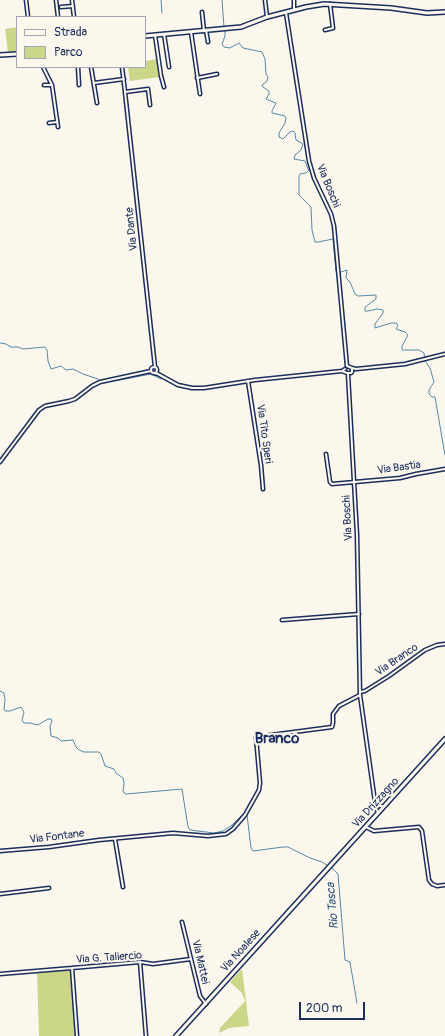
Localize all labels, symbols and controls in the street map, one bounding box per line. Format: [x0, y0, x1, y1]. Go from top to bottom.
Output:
legend [16, 16, 146, 68]
text: Strada [54, 25, 87, 40]
text: Parco [54, 45, 83, 60]
street label: Via Boschi [313, 162, 343, 210]
street label: Via Dante [123, 207, 141, 251]
street label: Via Tito Speri [253, 403, 275, 465]
street label: Via Bastia [376, 458, 422, 478]
street label: Via Boschi [340, 495, 356, 541]
street label: Via Branco [373, 641, 421, 679]
district label: Branco [255, 730, 299, 748]
street label: Via Drizzagno [350, 775, 402, 831]
street label: Via Fontane [29, 827, 85, 847]
water label: Rio Tasca [324, 882, 342, 930]
street label: Via Noalese [218, 927, 264, 975]
street label: Via Mattei [189, 939, 211, 985]
street label: Via G. Taliercio [76, 949, 142, 967]
scale bar [301, 994, 367, 1020]
text: 200 m [306, 1001, 342, 1016]

